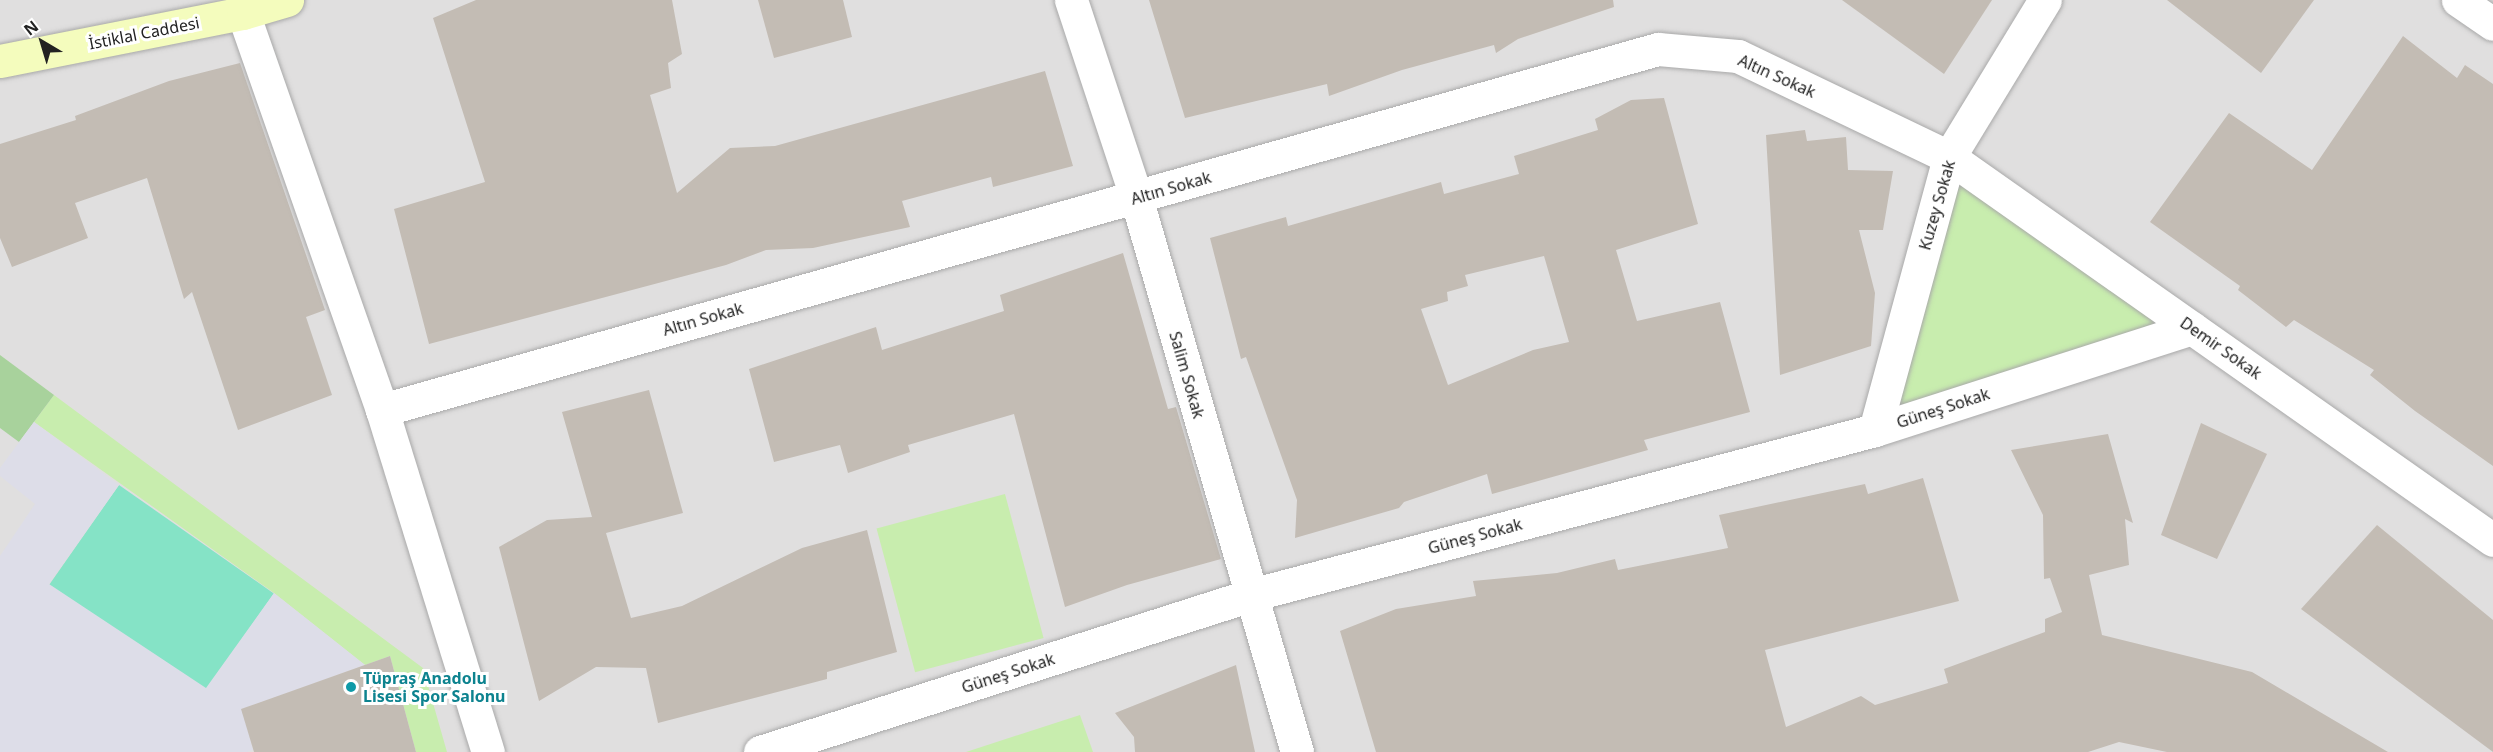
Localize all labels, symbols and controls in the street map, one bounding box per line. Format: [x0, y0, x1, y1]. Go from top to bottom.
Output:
north arrow [12, 12, 72, 72]
street label: İstiklal Caddesi [87, 13, 201, 53]
text: N [19, 15, 43, 40]
street label: Altın Sokak [1735, 50, 1819, 102]
street label: Kuzey Sokak [1915, 158, 1959, 252]
street label: Altın Sokak [1129, 167, 1213, 209]
street label: Altın Sokak [661, 298, 745, 340]
street label: Demir Sokak [2177, 313, 2265, 383]
street label: Salim Sokak [1165, 329, 1209, 421]
street label: Güneş Sokak [1894, 384, 1992, 432]
street label: Güneş Sokak [1426, 514, 1524, 558]
street label: Güneş Sokak [959, 649, 1057, 697]
place label: Tüpraş Anadolu Lisesi Spor Salonu [363, 668, 505, 706]
marker: Tüpraş Anadolu Lisesi Spor Salonu [344, 680, 358, 694]

